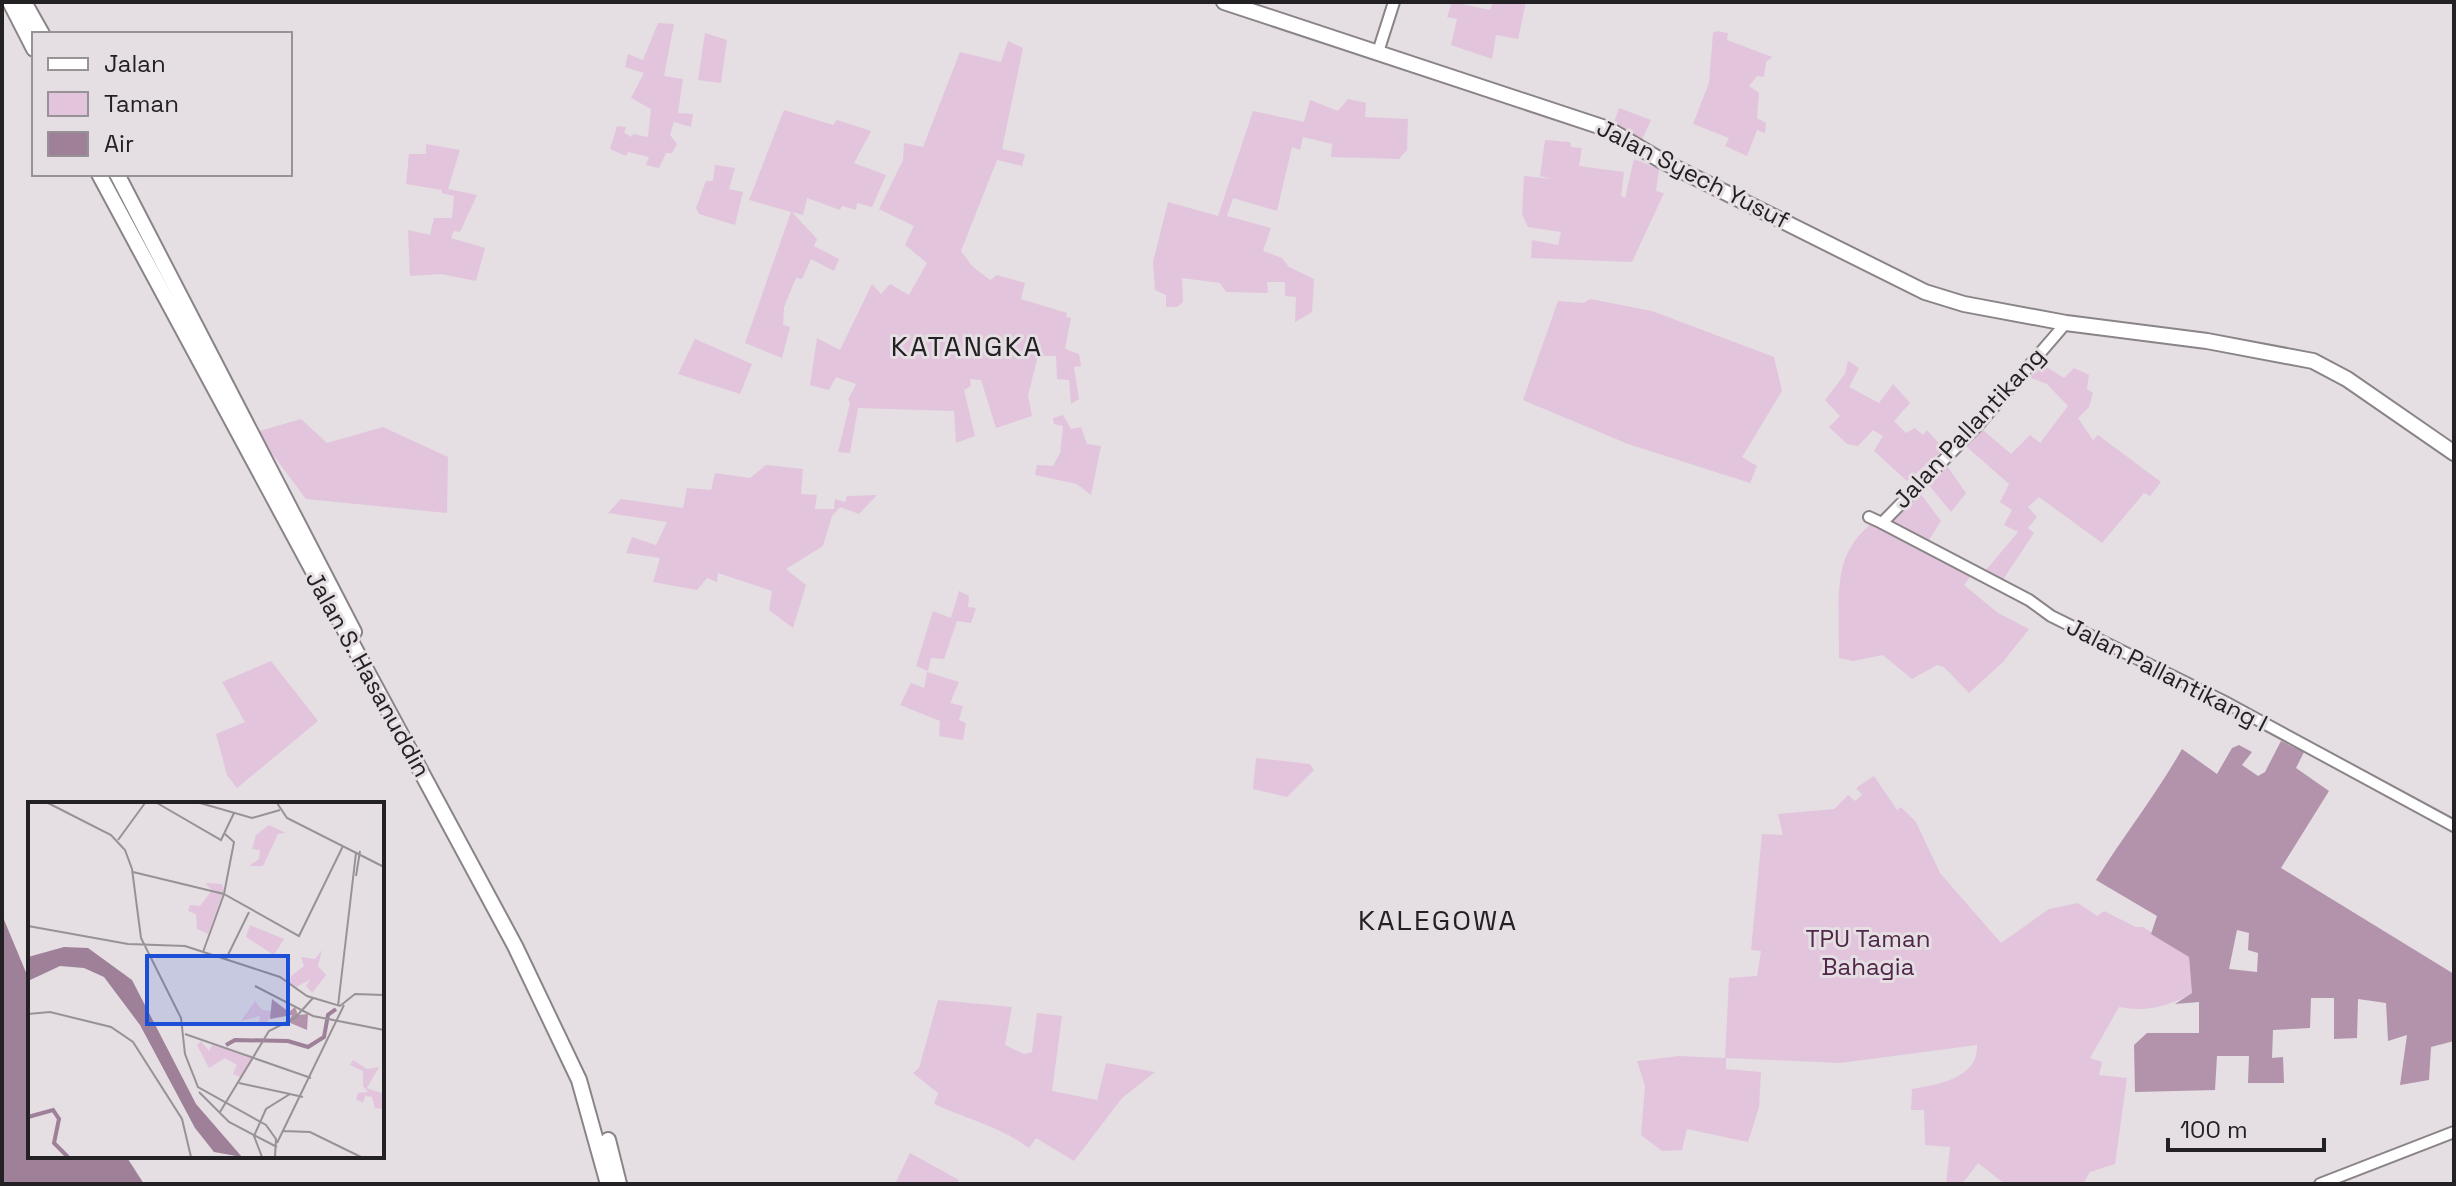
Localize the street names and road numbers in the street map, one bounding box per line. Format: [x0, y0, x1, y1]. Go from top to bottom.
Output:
street label: Jalan Syech Yusuf [1592, 112, 1795, 235]
street label: Jalan Pallantikang [1886, 341, 2051, 515]
street label: Jalan S. Hasanuddin [299, 565, 438, 782]
street label: Jalan Pallantikang I [2062, 610, 2273, 739]

